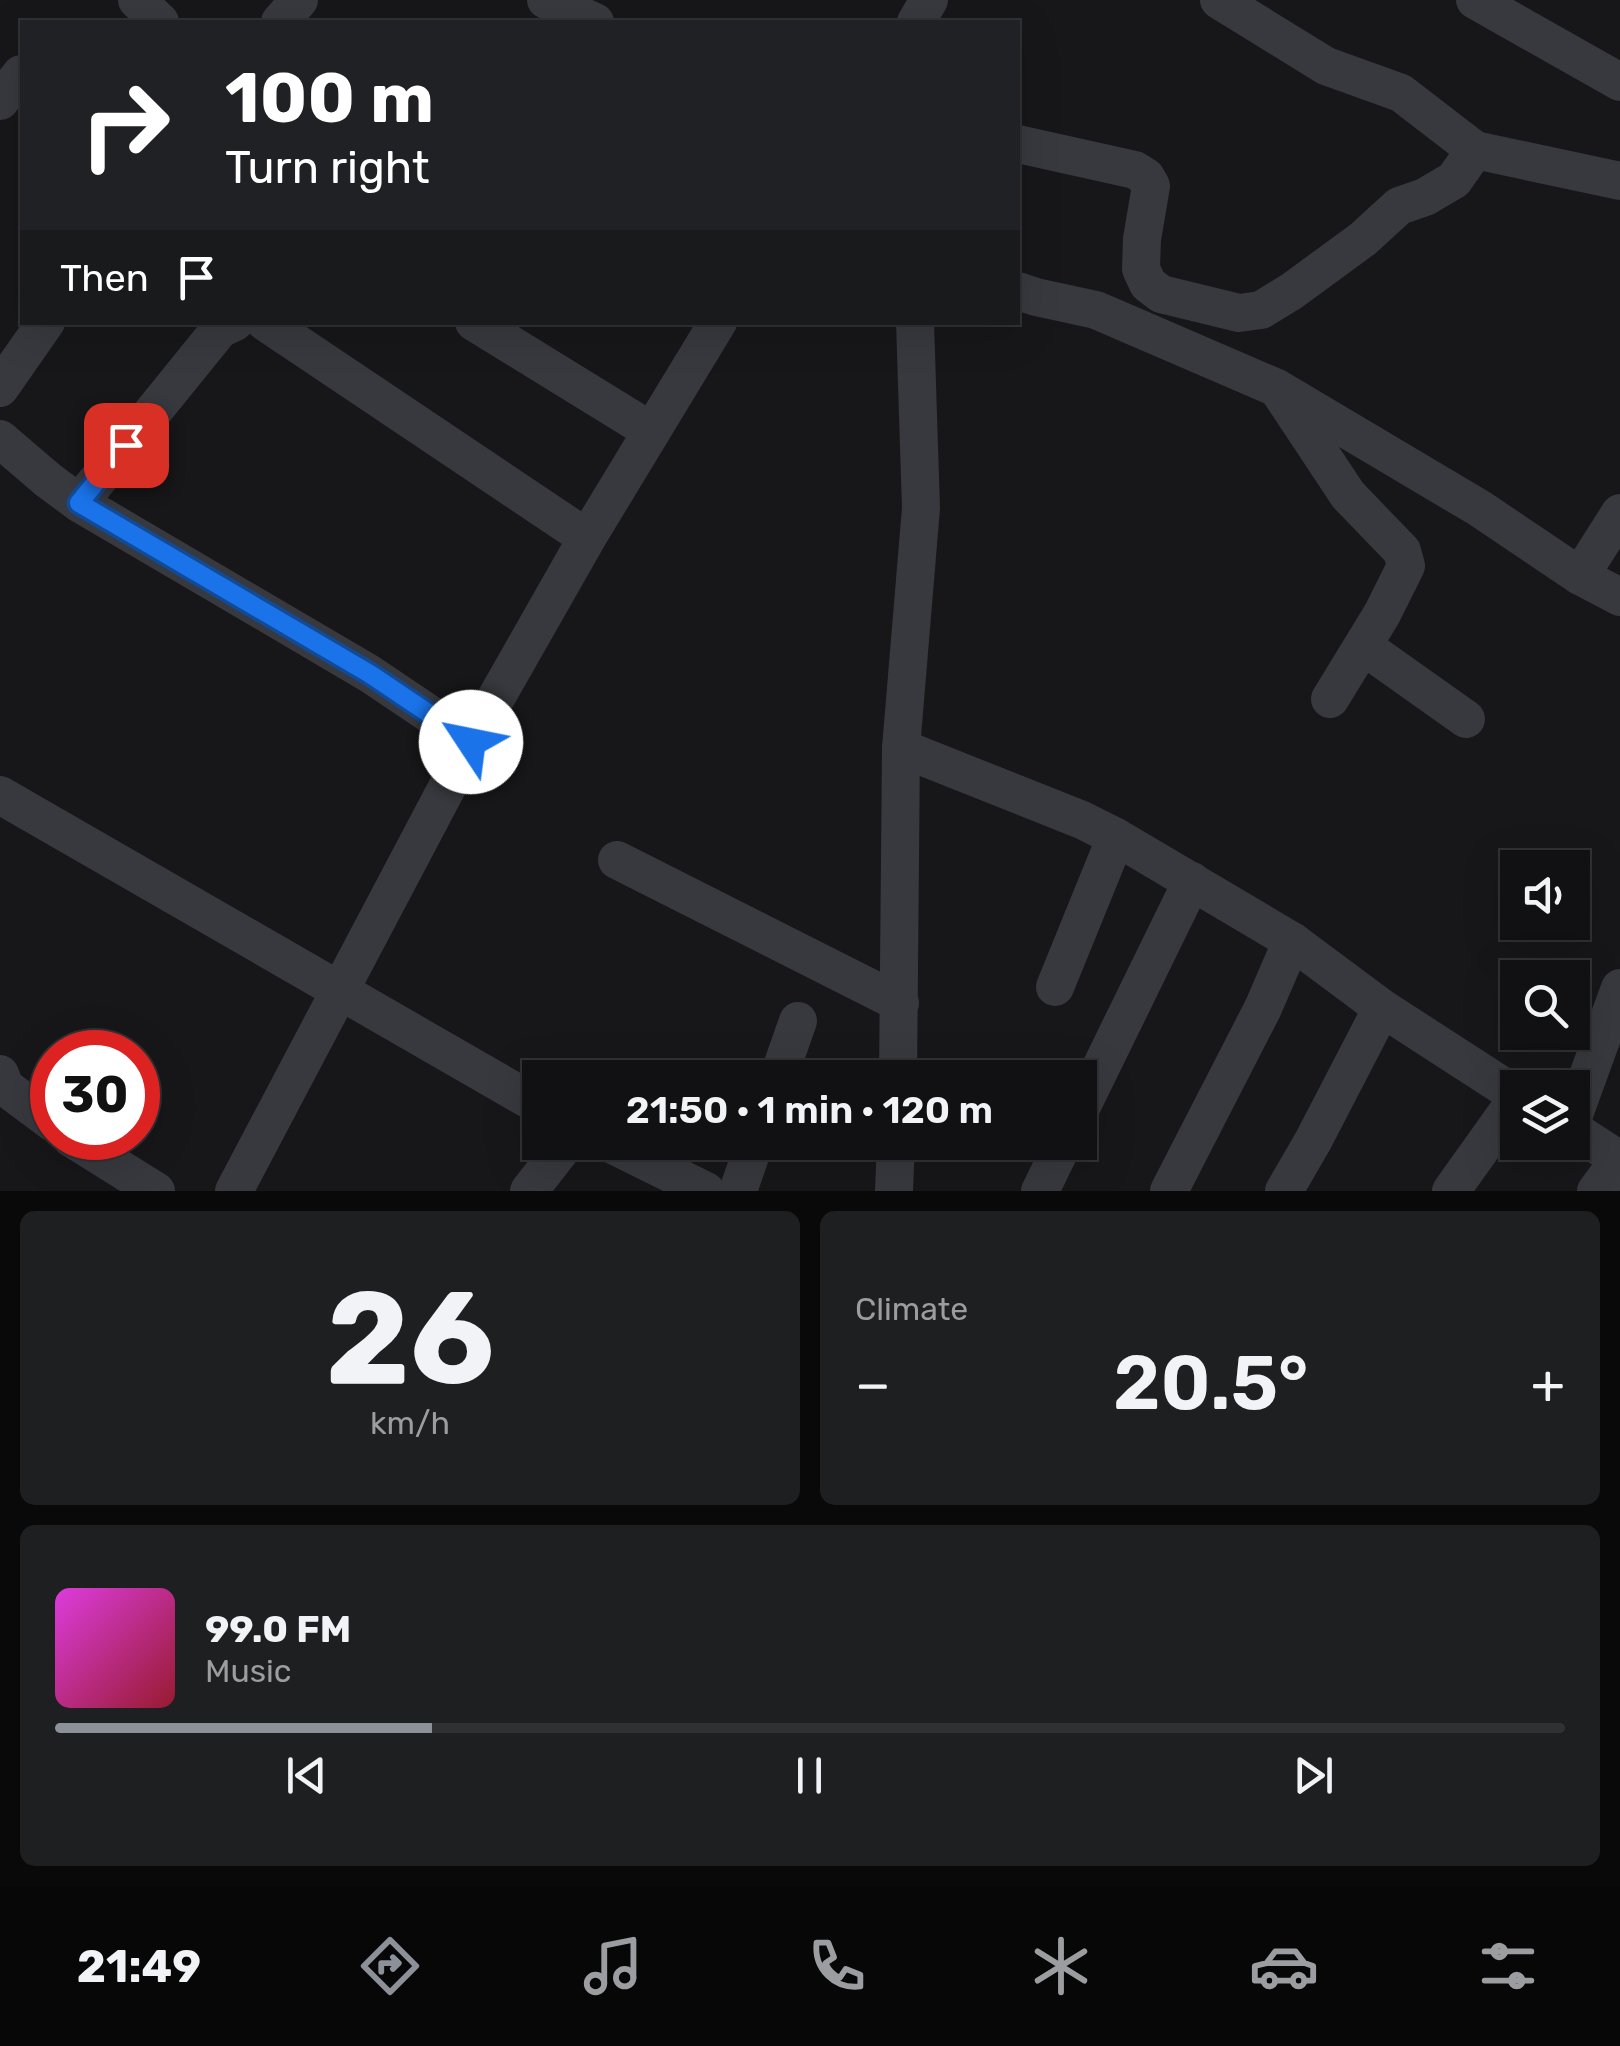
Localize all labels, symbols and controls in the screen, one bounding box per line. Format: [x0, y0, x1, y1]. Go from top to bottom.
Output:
text: 100 m [225, 57, 434, 140]
icon: right [60, 60, 190, 190]
text: Turn right [225, 141, 429, 194]
icon: arrive [169, 250, 224, 305]
text: Then [60, 255, 149, 301]
pin [84, 403, 169, 488]
icon: arrive [99, 418, 154, 473]
position arrow [419, 690, 523, 794]
map controls [1500, 850, 1590, 1160]
button: sound [1500, 850, 1590, 940]
button: search [1500, 960, 1590, 1050]
speed limit sign: 30 [30, 1030, 160, 1160]
button: layers [1500, 1070, 1590, 1160]
text: 21:50 · 1 min · 120 m [626, 1087, 993, 1133]
text: 26 [325, 1261, 495, 1416]
text: Climate [855, 1290, 968, 1328]
text: 20.5° [1113, 1339, 1308, 1428]
text: − [855, 1352, 891, 1417]
text: + [1531, 1352, 1565, 1417]
text: km/h [370, 1404, 450, 1442]
text: 99.0 FM [205, 1606, 351, 1652]
text: Music [205, 1652, 291, 1690]
icon: previous [279, 1748, 334, 1803]
icon: pause [782, 1748, 837, 1803]
icon: next [1286, 1748, 1341, 1803]
icon: directions [355, 1931, 425, 2001]
icon: music [578, 1931, 648, 2001]
icon: phone [802, 1931, 872, 2001]
icon: climate [1026, 1931, 1096, 2001]
icon: car [1249, 1931, 1319, 2001]
icon: filters [1473, 1931, 1543, 2001]
text: 21:49 [77, 1940, 201, 1993]

